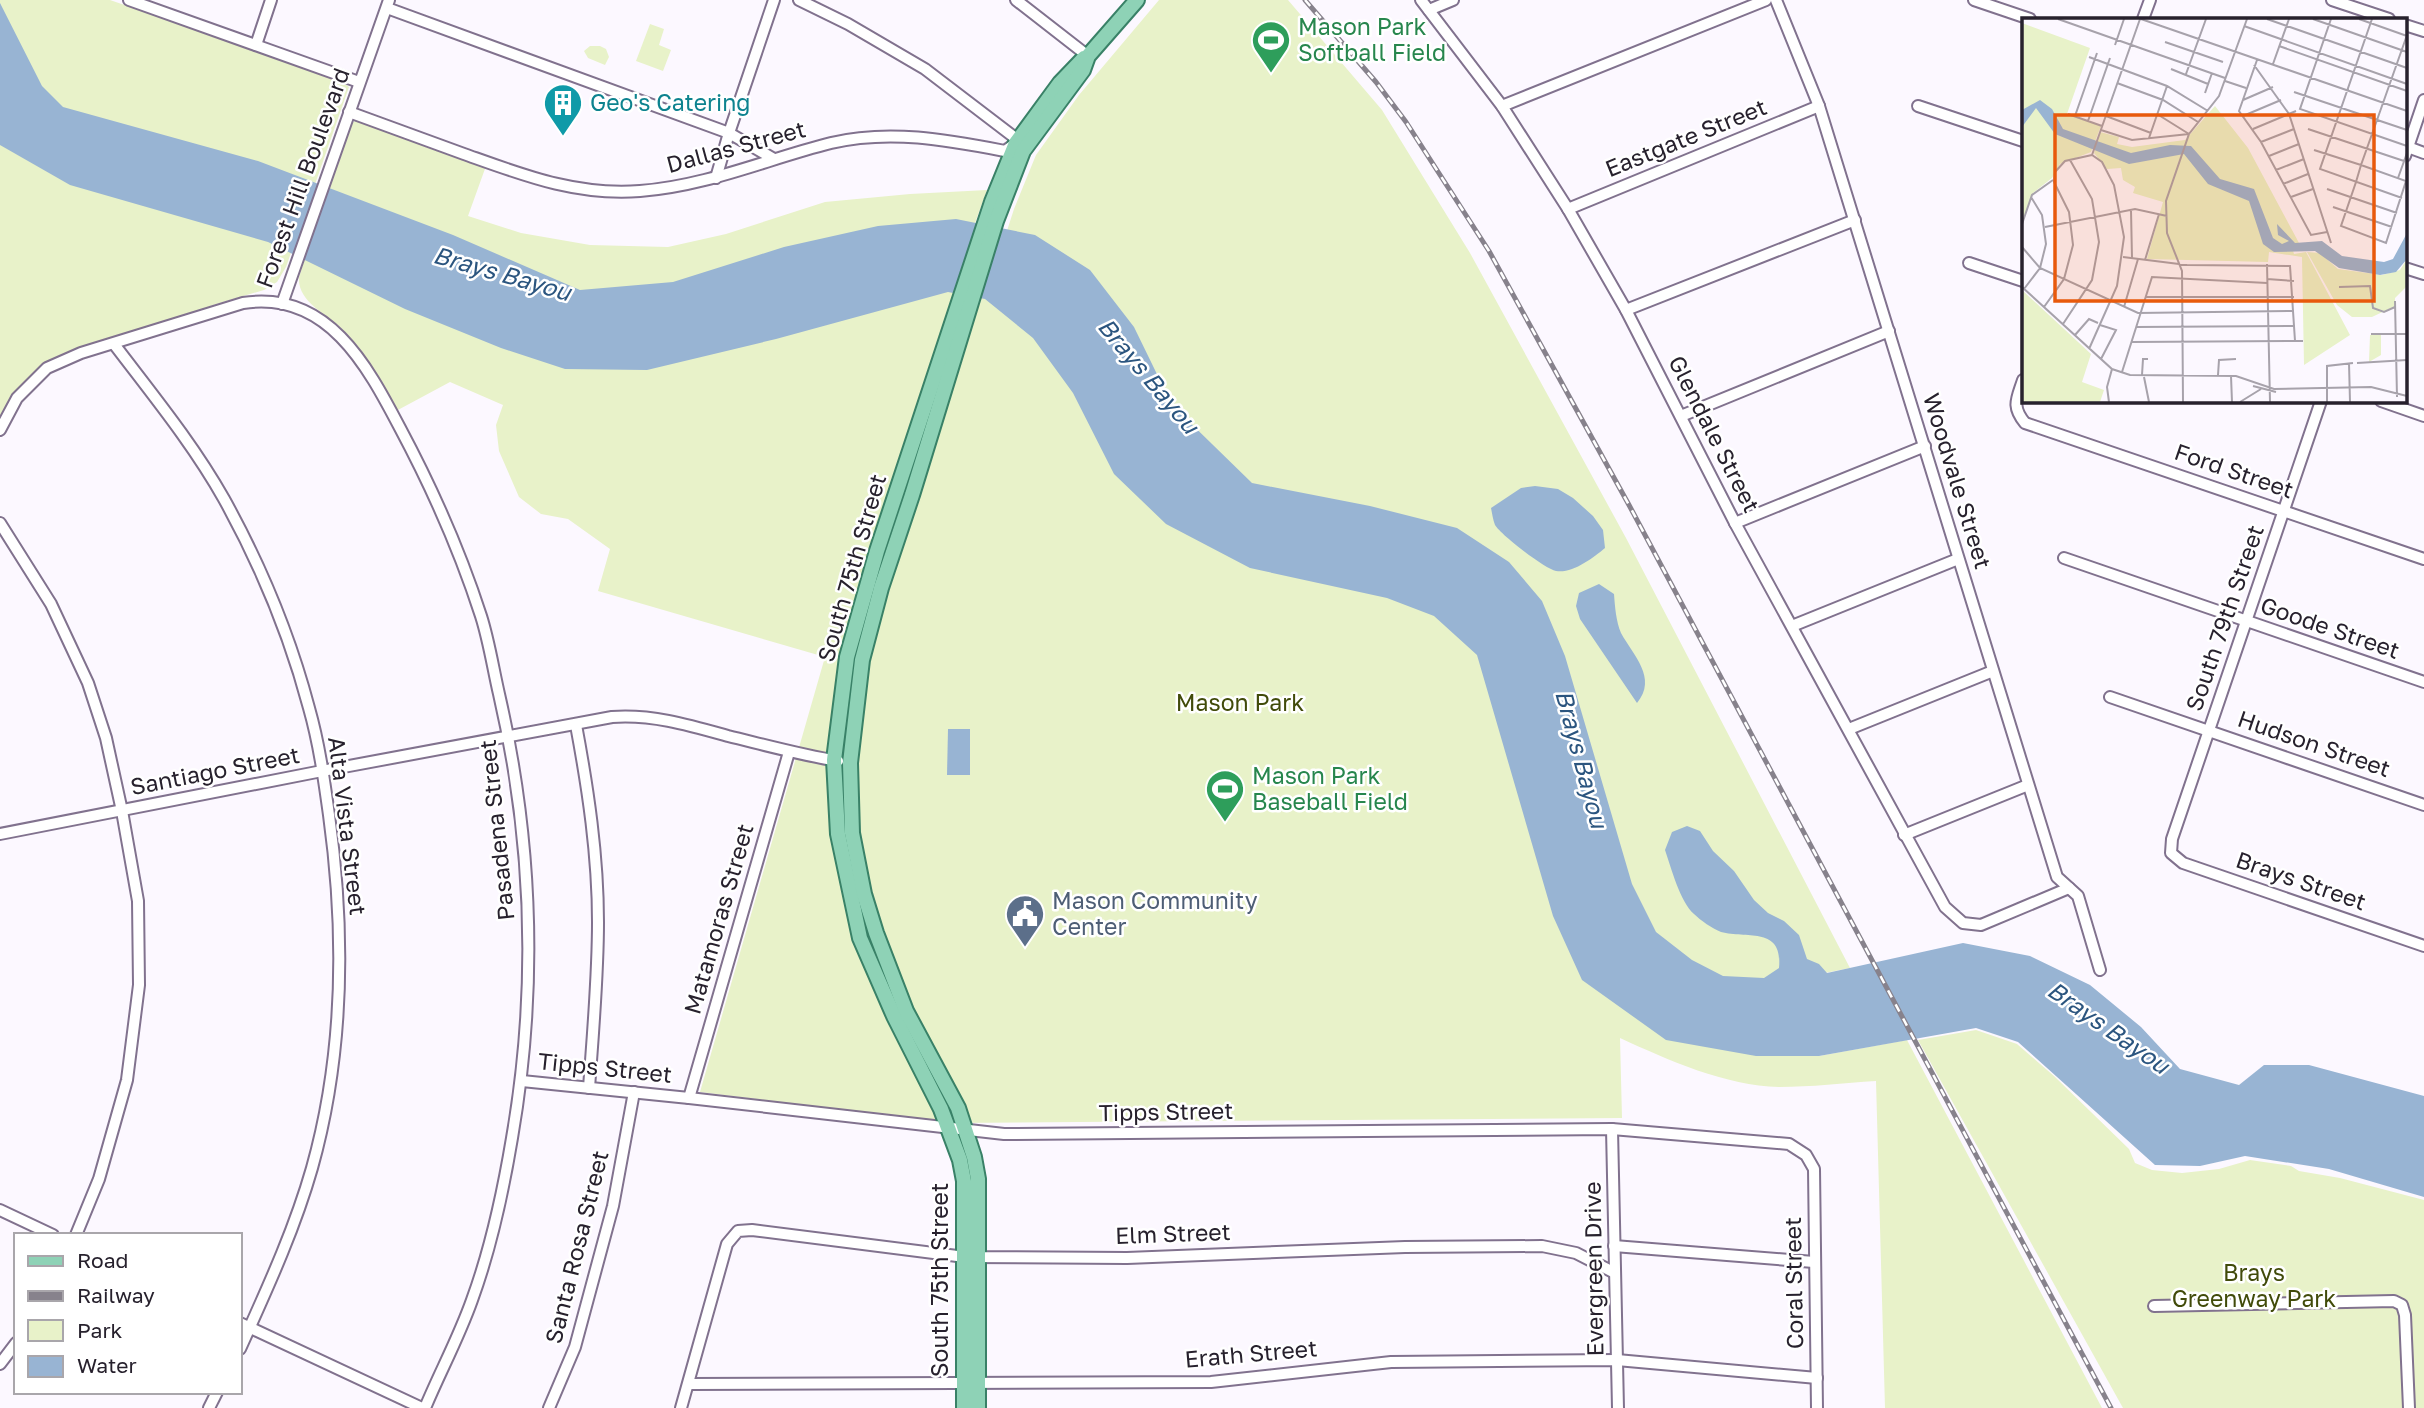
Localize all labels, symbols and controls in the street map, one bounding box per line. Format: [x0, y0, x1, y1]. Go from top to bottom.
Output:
place label: Mason Park Softball Field [1298, 12, 1446, 66]
inset map [2022, 18, 2406, 402]
sports icon: Mason Park Softball Field [1250, 19, 1292, 74]
street label: Forest Hill Boulevard [249, 64, 355, 291]
building icon: Geo's Catering [542, 82, 584, 137]
place label: Geo's Catering [590, 88, 751, 116]
street label: Eastgate Street [1601, 92, 1770, 182]
street label: Dallas Street [663, 114, 808, 178]
water label: Brays Bayou [430, 239, 576, 307]
water label: Brays Bayou [1092, 312, 1207, 440]
street label: Glendale Street [1663, 350, 1766, 517]
street label: Woodvale Street [1918, 389, 1998, 572]
street label: Ford Street [2171, 437, 2297, 503]
street label: South 75th Street [811, 471, 891, 665]
street label: South 79th Street [2179, 521, 2269, 714]
street label: Goode Street [2257, 590, 2404, 664]
water label: Brays Bayou [1549, 687, 1615, 832]
park label: Mason Park [1176, 688, 1304, 716]
street label: Hudson Street [2234, 704, 2394, 782]
street label: Alta Vista Street [323, 735, 373, 917]
street label: Pasadena Street [473, 738, 519, 922]
street label: Santiago Street [128, 740, 302, 800]
place label: Mason Park Baseball Field [1252, 761, 1408, 815]
sports icon: Mason Park Baseball Field [1204, 768, 1246, 823]
street label: Matamoras Street [677, 820, 759, 1017]
street label: Brays Street [2233, 845, 2370, 915]
place label: Mason Community Center [1052, 886, 1258, 940]
public building icon: Mason Community Center [1004, 893, 1046, 948]
water label: Brays Bayou [2042, 974, 2176, 1081]
street label: Tipps Street [537, 1046, 674, 1088]
street label: Tipps Street [1098, 1096, 1234, 1126]
street label: Santa Rosa Street [539, 1147, 614, 1346]
street label: Evergreen Drive [1577, 1181, 1609, 1357]
street label: South 75th Street [925, 1183, 953, 1377]
street label: Elm Street [1115, 1217, 1231, 1249]
street label: Coral Street [1778, 1217, 1808, 1349]
legend [14, 1233, 242, 1394]
text: Road [77, 1247, 128, 1273]
park label: Brays Greenway Park [2172, 1258, 2336, 1312]
text: Railway [77, 1282, 155, 1308]
text: Park [77, 1317, 123, 1343]
street label: Erath Street [1184, 1333, 1318, 1373]
text: Water [77, 1352, 137, 1378]

